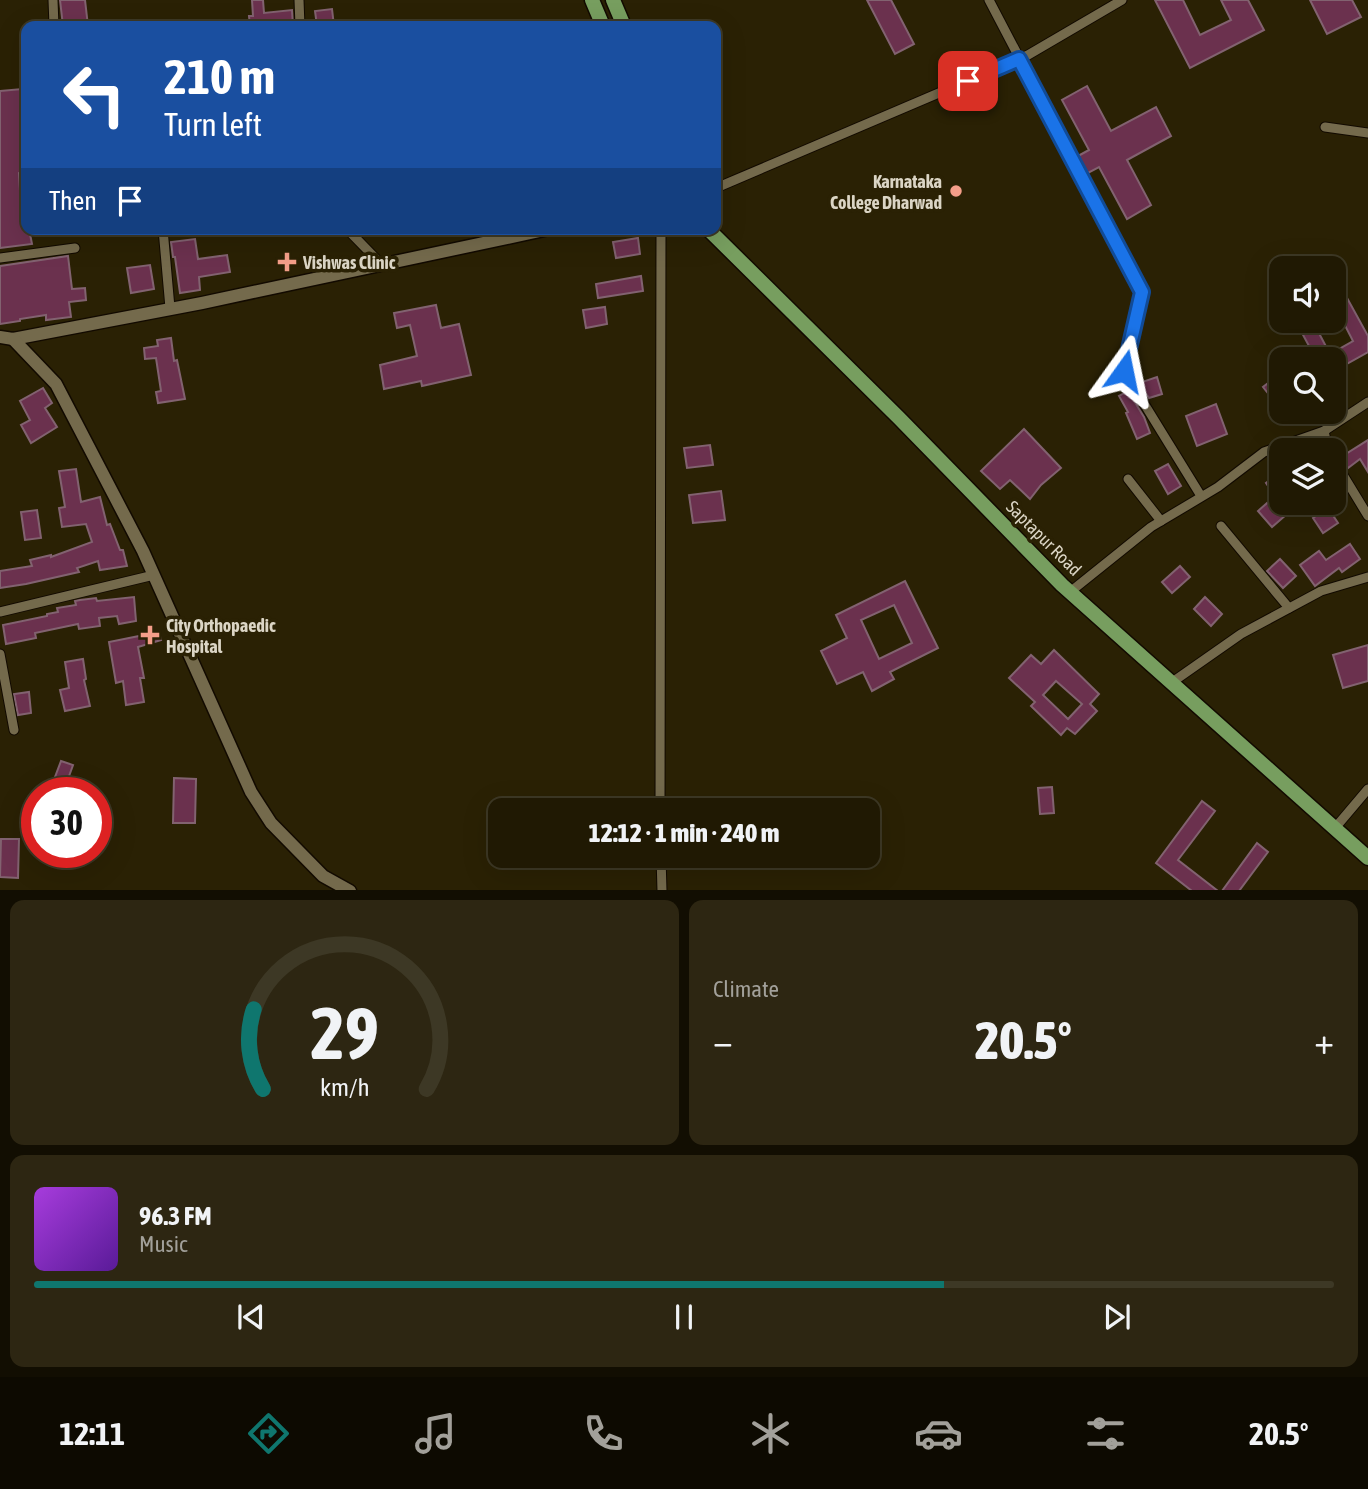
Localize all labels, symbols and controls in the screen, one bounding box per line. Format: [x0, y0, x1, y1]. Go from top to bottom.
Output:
text: 210 m [164, 48, 275, 104]
icon: left [49, 49, 140, 140]
pin [938, 51, 998, 111]
icon: arrive [949, 62, 987, 100]
text: Turn left [164, 106, 262, 143]
place label: Karnataka College Dharwad [830, 171, 942, 213]
icon: arrive [111, 182, 149, 220]
marker: Karnataka College Dharwad [948, 183, 964, 199]
text: Then [49, 186, 97, 216]
marker: Vishwas Clinic [277, 252, 297, 272]
place label: Vishwas Clinic [302, 252, 396, 273]
map controls [1269, 256, 1346, 515]
button: sound [1269, 256, 1346, 333]
position arrow [1087, 334, 1161, 408]
button: search [1269, 347, 1346, 424]
button: layers [1269, 438, 1346, 515]
street label: Saptapur Road [1002, 496, 1086, 580]
place label: City Orthopaedic Hospital [166, 615, 276, 657]
marker: City Orthopaedic Hospital [140, 625, 160, 645]
speed limit sign: 30 [21, 777, 112, 868]
text: 12:12 · 1 min · 240 m [589, 818, 779, 848]
text: Climate [713, 976, 779, 1002]
text: 29 [310, 991, 379, 1074]
text: 20.5° [975, 1010, 1072, 1070]
text: − [713, 1019, 733, 1062]
text: + [1314, 1019, 1334, 1062]
text: km/h [320, 1072, 369, 1100]
text: 96.3 FM [139, 1201, 212, 1231]
text: Music [139, 1231, 187, 1257]
icon: previous [232, 1298, 270, 1336]
icon: pause [665, 1298, 703, 1336]
icon: next [1098, 1298, 1136, 1336]
icon: directions [244, 1409, 293, 1458]
icon: music [411, 1409, 460, 1458]
icon: phone [579, 1409, 628, 1458]
icon: climate [746, 1409, 795, 1458]
icon: car [914, 1409, 963, 1458]
icon: filters [1081, 1409, 1130, 1458]
text: 12:11 [59, 1415, 125, 1452]
text: 20.5° [1249, 1415, 1309, 1452]

